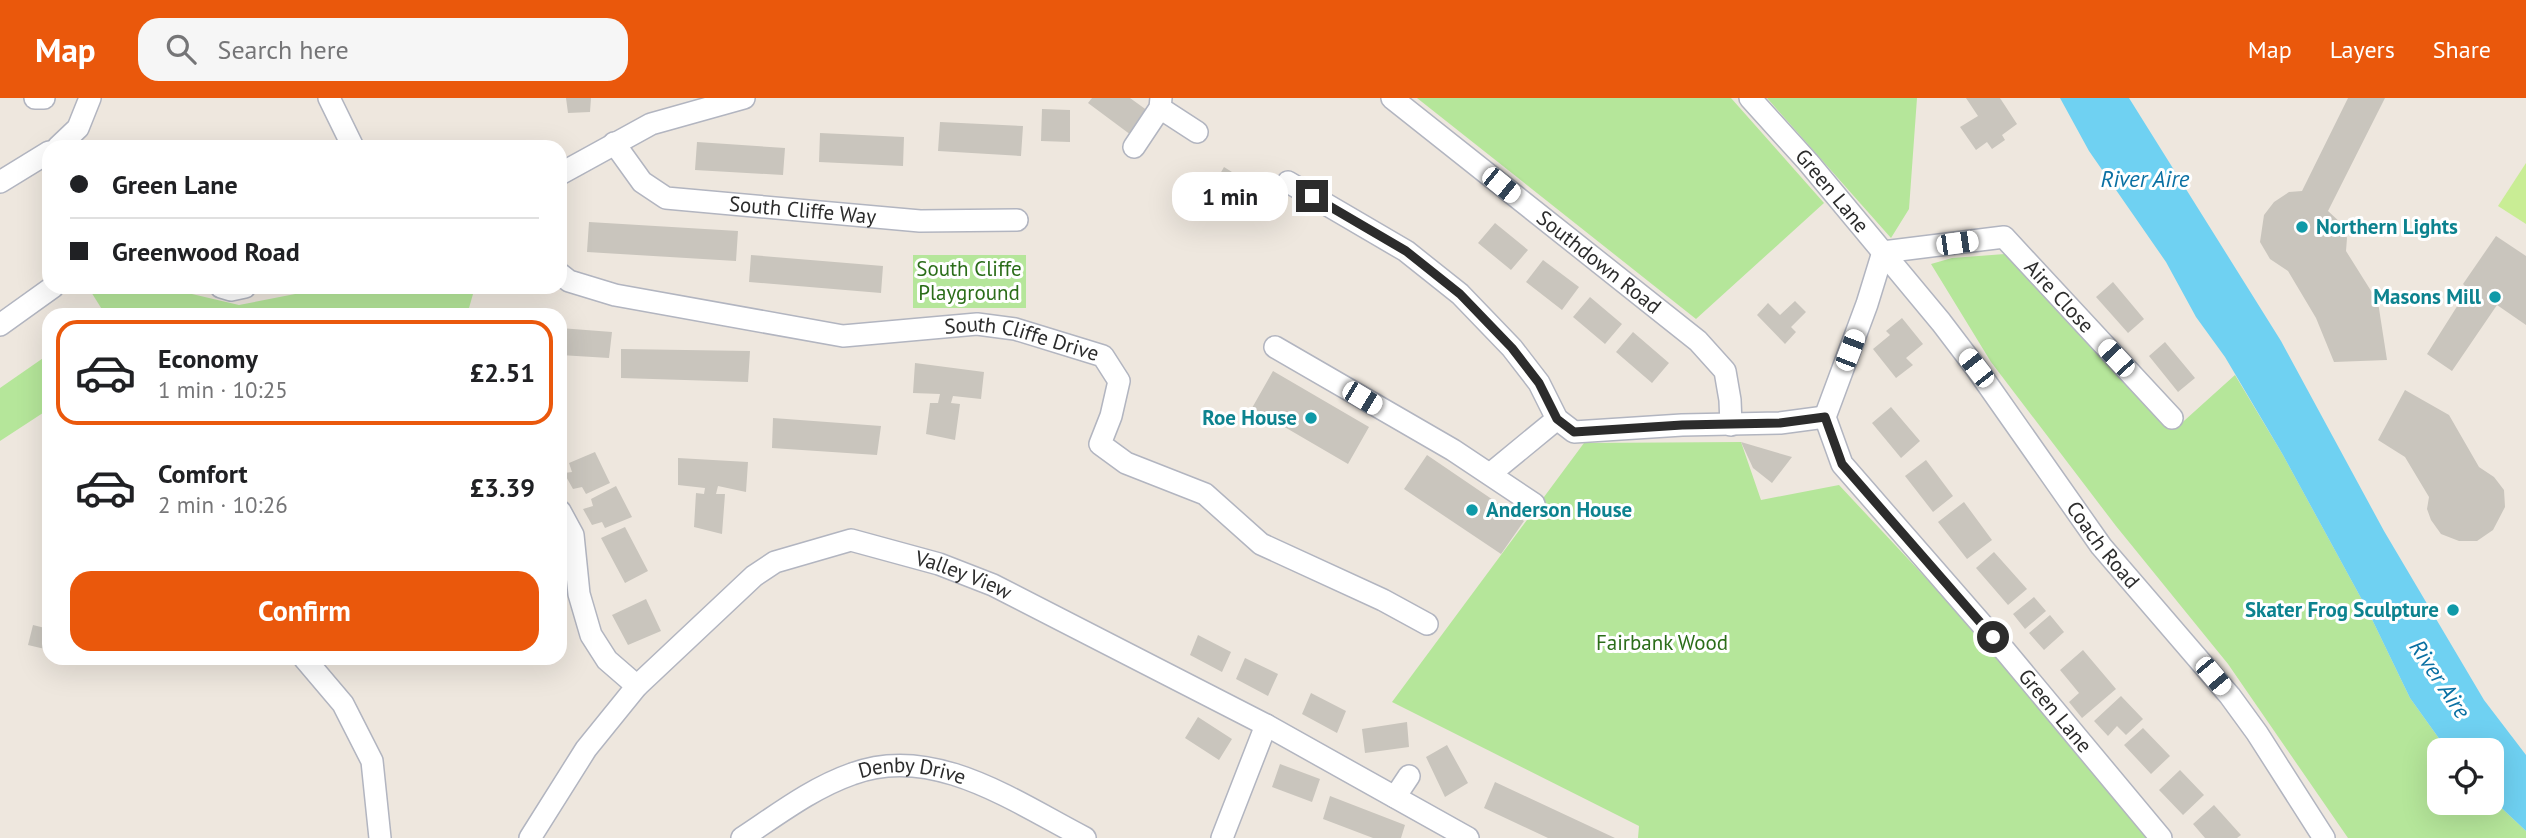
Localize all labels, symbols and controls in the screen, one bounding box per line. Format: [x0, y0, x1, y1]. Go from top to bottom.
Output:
search box [138, 18, 628, 81]
text: Map [35, 28, 96, 71]
icon: search [162, 30, 200, 68]
text: Search here [218, 33, 349, 66]
text: Map [2248, 34, 2292, 65]
text: Layers [2330, 34, 2395, 65]
text: Share [2433, 34, 2491, 65]
street label: Green Lane [1790, 143, 1875, 238]
car [1479, 164, 1524, 206]
water label: River Aire [2100, 164, 2190, 193]
text: Green Lane [112, 168, 238, 201]
callout: 1 min [1172, 172, 1288, 220]
route end [1296, 180, 1328, 212]
text: 1 min [1202, 182, 1258, 211]
street label: South Cliffe Way [728, 190, 878, 230]
street label: Southdown Road [1531, 204, 1667, 320]
place label: Northern Lights [2316, 213, 2458, 240]
marker: Northern Lights [2294, 219, 2310, 235]
car [1935, 230, 1980, 256]
text: Greenwood Road [112, 235, 300, 268]
street label: Aire Close [2019, 254, 2100, 338]
park label: South Cliffe Playground [916, 255, 1022, 306]
place label: Masons Mill [2373, 283, 2482, 310]
marker: Masons Mill [2487, 289, 2503, 305]
street label: South Cliffe Drive [943, 310, 1102, 367]
car [1833, 327, 1868, 373]
car [2094, 335, 2139, 381]
icon: car [74, 341, 137, 404]
text: Economy [158, 342, 258, 375]
car [1955, 345, 1998, 391]
text: £2.51 [470, 356, 535, 389]
text: 1 min · 10:25 [158, 375, 288, 404]
car [1339, 378, 1386, 418]
place label: Roe House [1202, 404, 1297, 431]
marker: Roe House [1303, 410, 1319, 426]
icon: car [74, 456, 137, 519]
text: Comfort [158, 457, 248, 490]
text: £3.39 [470, 471, 535, 504]
text: 2 min · 10:26 [158, 490, 288, 519]
place label: Anderson House [1486, 496, 1632, 523]
street label: Coach Road [2061, 496, 2146, 594]
marker: Anderson House [1464, 502, 1480, 518]
street label: Valley View [911, 544, 1017, 606]
button: Confirm [70, 571, 539, 651]
place label: Skater Frog Sculpture [2245, 596, 2439, 623]
marker: Skater Frog Sculpture [2445, 602, 2461, 618]
route start [1977, 621, 2009, 653]
park label: Fairbank Wood [1596, 629, 1728, 656]
water label: River Aire [2403, 634, 2478, 724]
car [2192, 653, 2235, 699]
street label: Green Lane [2013, 663, 2098, 758]
map controls [2427, 738, 2504, 815]
button: locate [2427, 738, 2504, 815]
street label: Denby Drive [855, 751, 970, 790]

